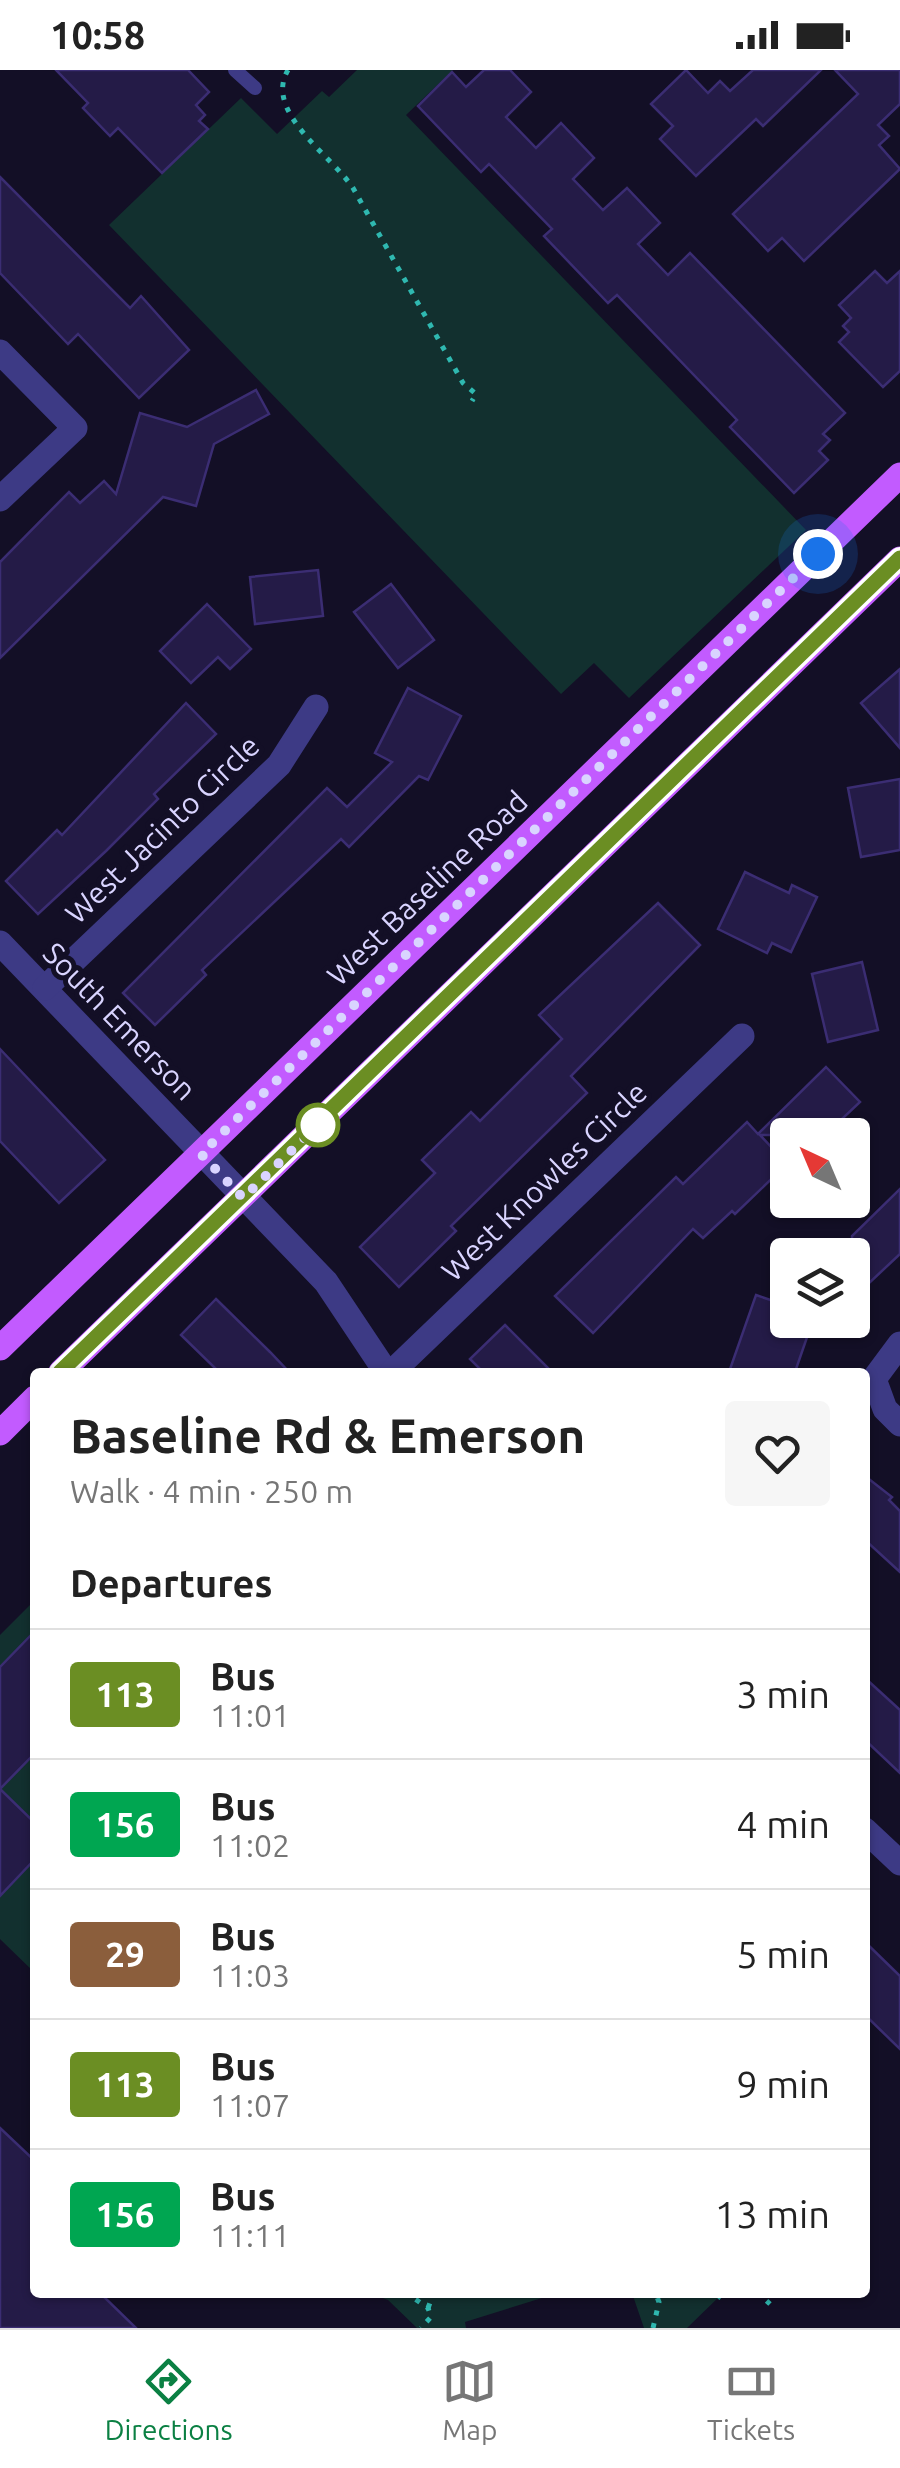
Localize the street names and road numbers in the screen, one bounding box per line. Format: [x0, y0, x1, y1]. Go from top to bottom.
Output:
street label: West Jacinto Circle [58, 728, 266, 930]
street label: West Baseline Road [320, 784, 534, 992]
street label: South Emerson [37, 936, 203, 1106]
street label: West Knowles Circle [435, 1074, 653, 1288]

